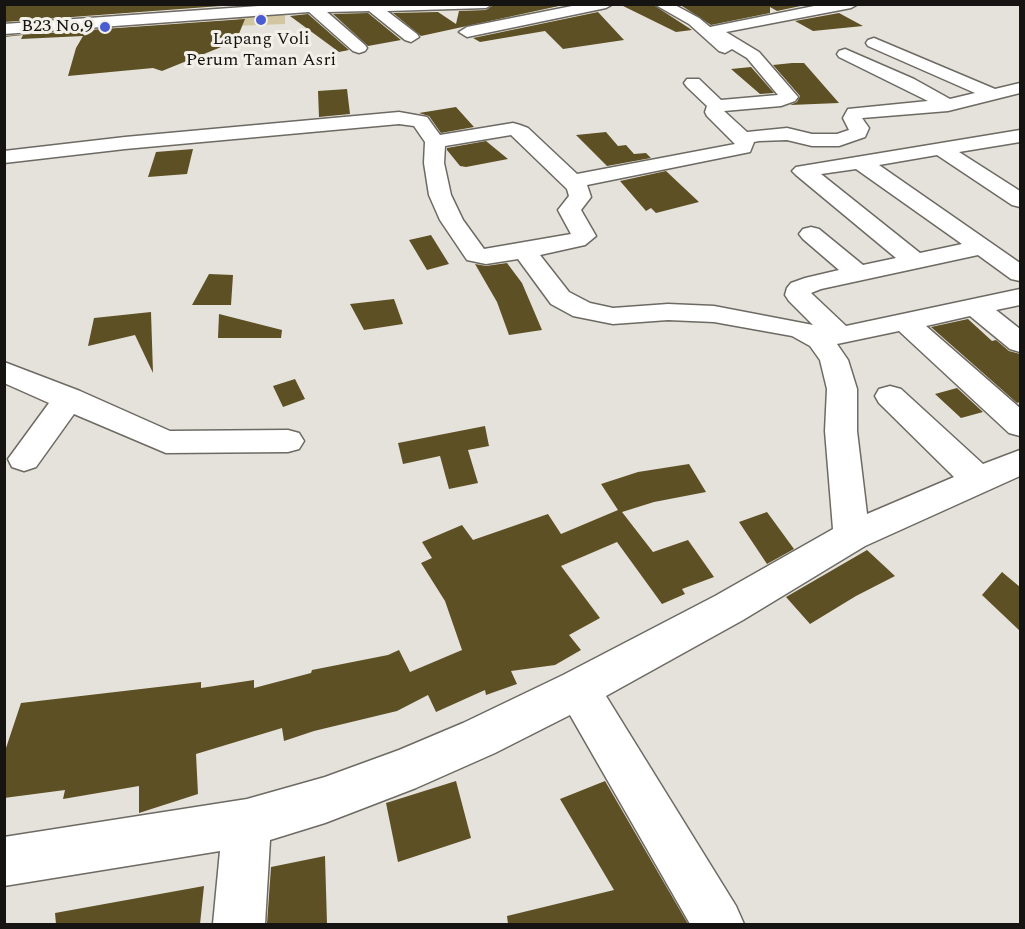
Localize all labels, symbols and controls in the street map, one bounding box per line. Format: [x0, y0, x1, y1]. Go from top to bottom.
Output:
marker: Lapang Voli Perum Taman Asri [254, 13, 268, 27]
place label: B23 No.9 [21, 16, 93, 38]
marker: B23 No.9 [98, 20, 112, 34]
place label: Lapang Voli Perum Taman Asri [186, 29, 336, 72]

